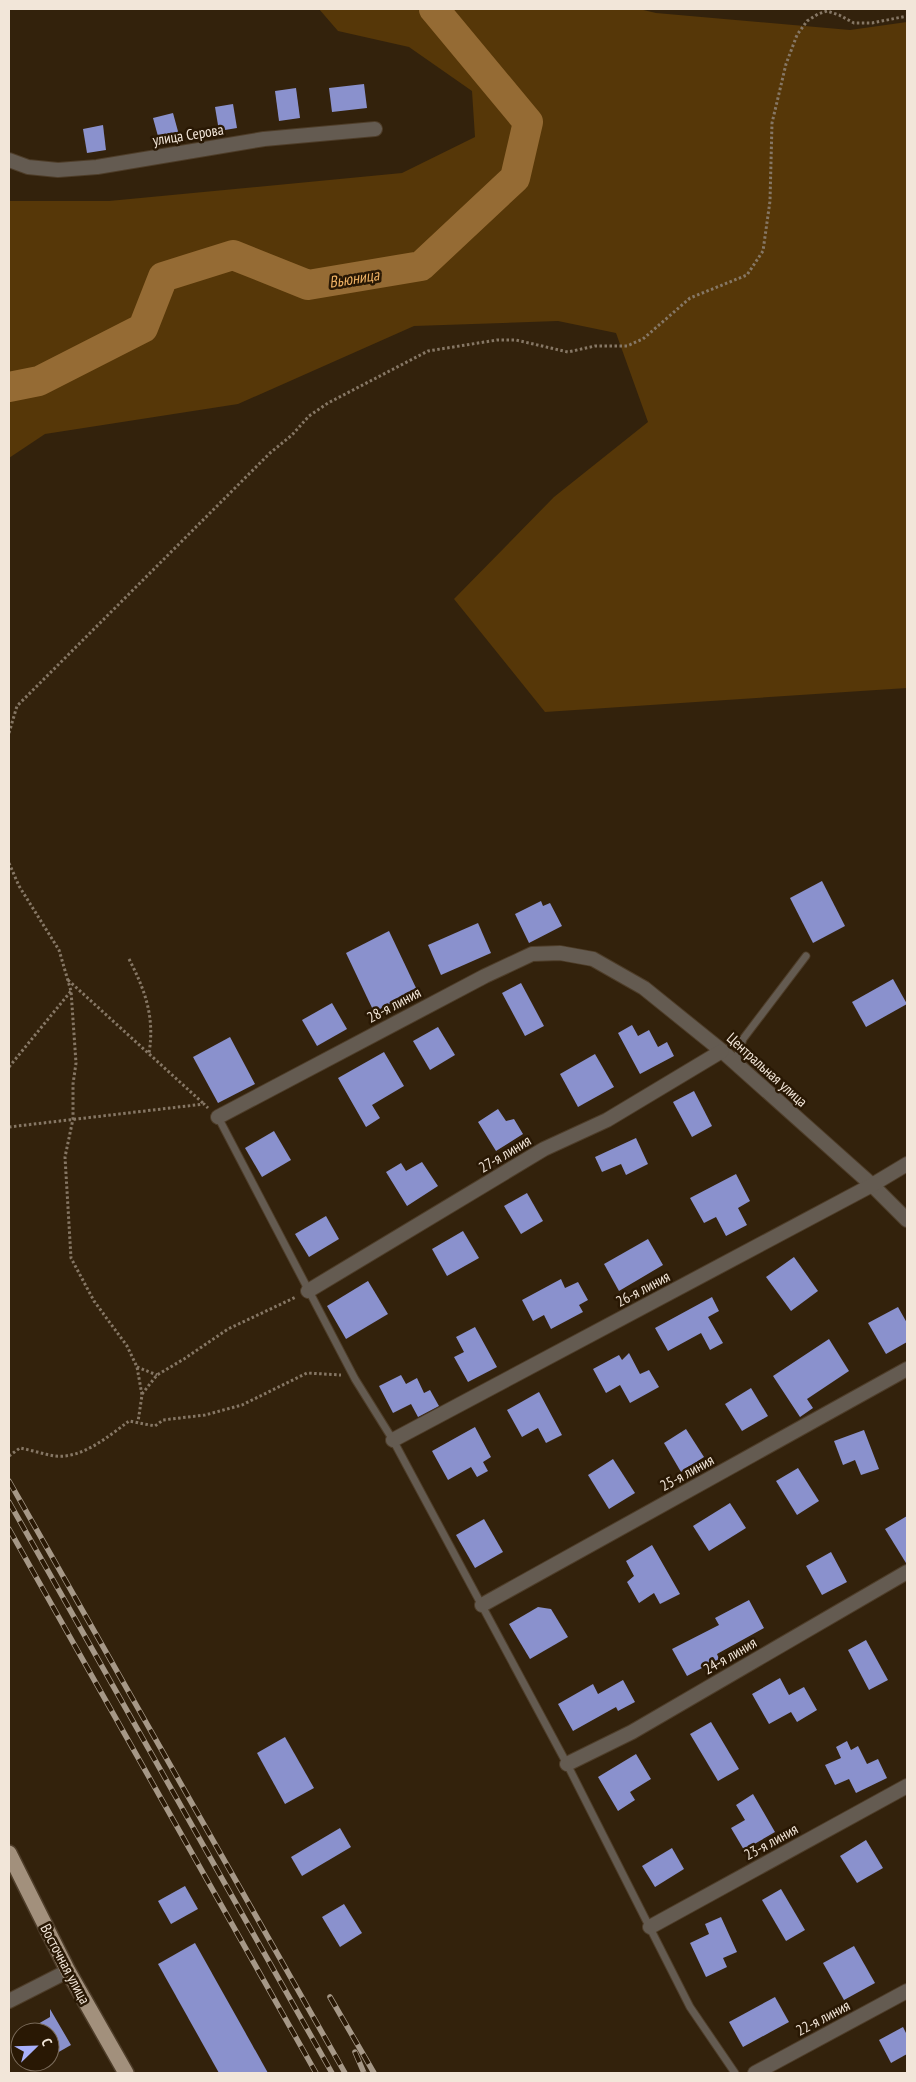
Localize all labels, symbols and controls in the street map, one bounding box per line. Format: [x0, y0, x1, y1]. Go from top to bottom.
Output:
street label: улица Серова [151, 120, 225, 149]
water label: Вьюница [328, 264, 382, 292]
street label: 28-я линия [363, 982, 424, 1027]
street label: Центральная улица [723, 1028, 812, 1111]
street label: 27-я линия [475, 1130, 535, 1177]
street label: 26-я линия [612, 1266, 673, 1311]
street label: 25-я линия [657, 1450, 717, 1495]
street label: 24-я линия [700, 1633, 760, 1678]
street label: 23-я линия [741, 1819, 801, 1864]
street label: Восточная улица [36, 1920, 94, 2007]
street label: 22-я линия [792, 1995, 853, 2040]
north arrow [10, 2022, 60, 2072]
text: С [37, 2035, 57, 2049]

